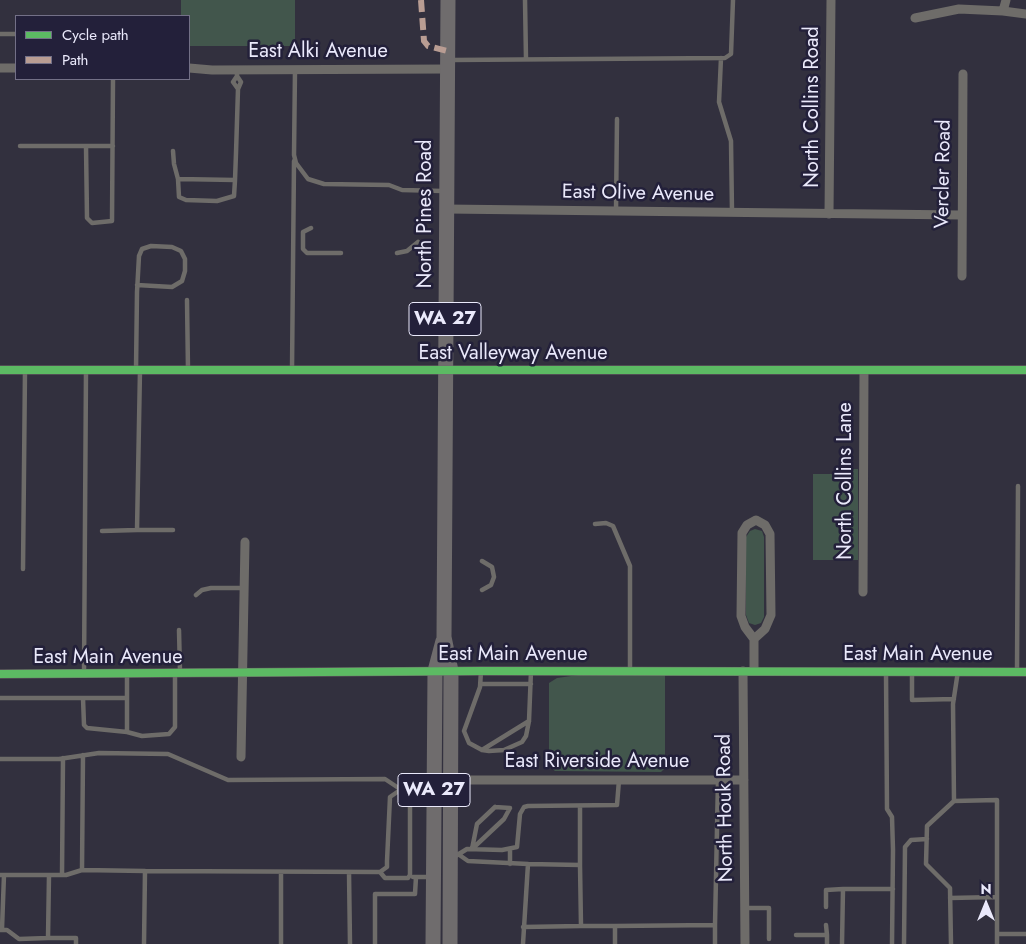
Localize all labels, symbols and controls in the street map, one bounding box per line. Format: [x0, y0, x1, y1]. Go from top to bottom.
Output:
legend [15, 15, 190, 80]
text: Cycle path [62, 24, 129, 46]
street label: North Collins Road [801, 26, 825, 188]
street label: East Alki Avenue [248, 40, 388, 64]
text: Path [62, 49, 88, 71]
street label: Vercler Road [931, 119, 957, 229]
street label: North Pines Road [414, 140, 438, 288]
street label: East Olive Avenue [562, 181, 714, 207]
road number: WA 27 [409, 302, 481, 336]
street label: East Valleyway Avenue [418, 342, 608, 366]
street label: North Collins Lane [834, 402, 858, 560]
street label: East Main Avenue [438, 643, 588, 667]
street label: East Main Avenue [843, 643, 993, 667]
street label: East Main Avenue [33, 646, 183, 670]
street label: North Houk Road [713, 734, 739, 882]
street label: East Riverside Avenue [505, 750, 689, 774]
road number: WA 27 [398, 774, 470, 806]
north arrow [961, 879, 1011, 929]
text: N [980, 879, 992, 899]

